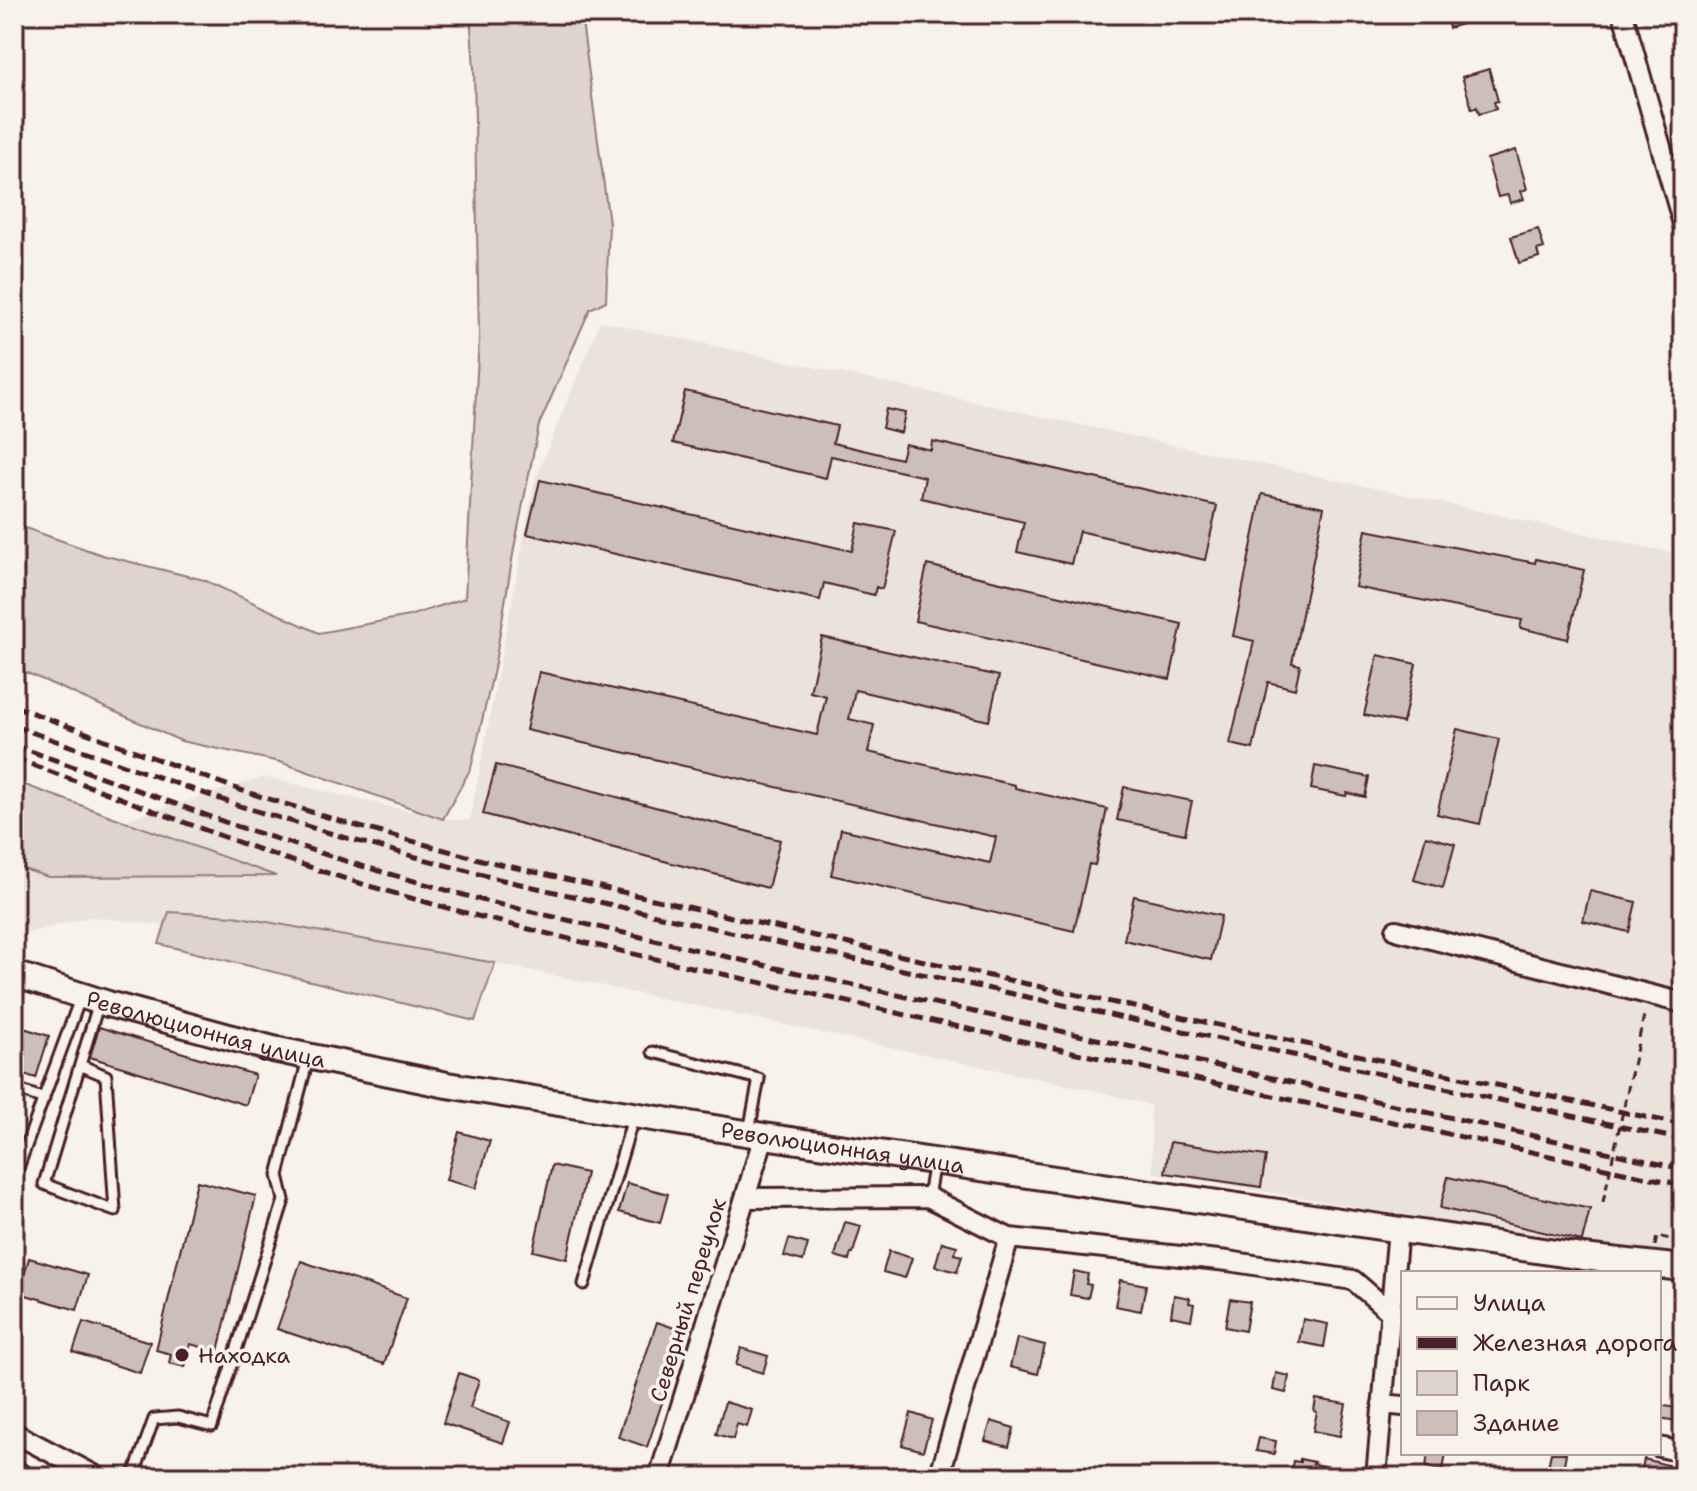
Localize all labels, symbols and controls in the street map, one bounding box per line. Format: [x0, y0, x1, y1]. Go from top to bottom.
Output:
street label: Революционная улица [83, 984, 329, 1074]
street label: Революционная улица [719, 1115, 967, 1180]
street label: Северный переулок [643, 1194, 733, 1405]
legend [1401, 1271, 1661, 1455]
text: Улица [1473, 1287, 1546, 1319]
text: Железная дорога [1473, 1327, 1677, 1359]
place label: Находка [198, 1341, 291, 1370]
marker: Находка [173, 1346, 191, 1364]
text: Парк [1473, 1367, 1530, 1399]
text: Здание [1473, 1407, 1560, 1439]

